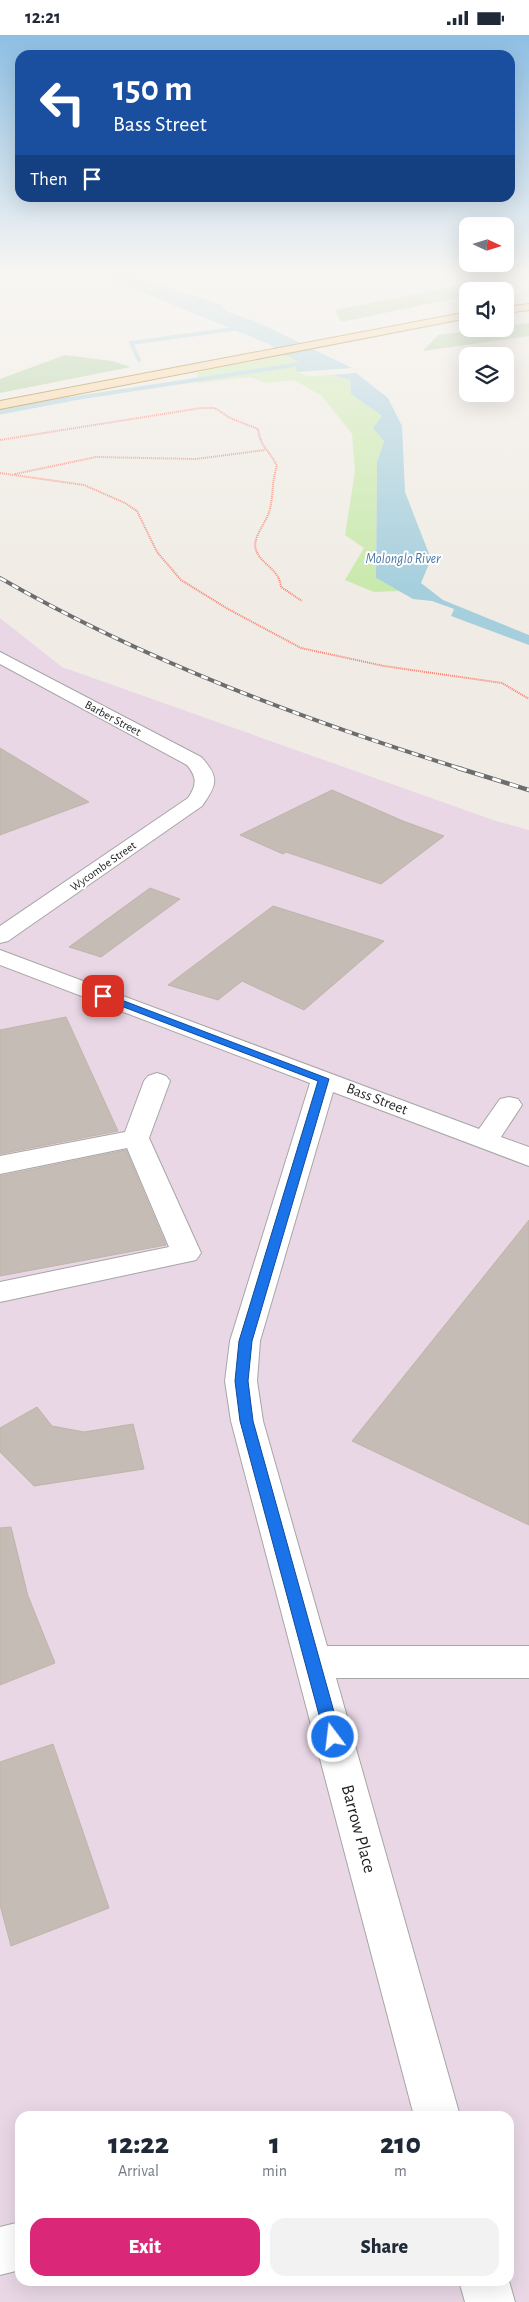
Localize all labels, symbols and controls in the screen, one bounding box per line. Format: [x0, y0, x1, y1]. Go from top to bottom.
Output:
text: 12:21 [25, 8, 61, 27]
icon: left [30, 70, 95, 135]
text: 150 m [113, 72, 193, 107]
text: Bass Street [113, 113, 207, 135]
icon: arrive [78, 165, 106, 193]
text: Then [30, 170, 68, 189]
north arrow [459, 217, 514, 273]
map controls [459, 217, 514, 402]
button: sound [459, 282, 514, 337]
button: layers [459, 347, 514, 402]
water label: Molonglo River [366, 552, 441, 566]
street label: Barber Street [83, 698, 143, 738]
street label: Wycombe Street [68, 839, 139, 894]
pin [82, 975, 124, 1017]
icon: arrive [89, 982, 117, 1010]
street label: Bass Street [344, 1081, 410, 1118]
position arrow [306, 1710, 358, 1762]
street label: Barrow Place [338, 1783, 378, 1875]
text: 12:22 [108, 2129, 169, 2159]
text: 1 [269, 2129, 280, 2159]
text: 210 [380, 2129, 421, 2159]
text: Arrival [118, 2163, 159, 2179]
text: min [262, 2163, 287, 2179]
text: m [394, 2163, 407, 2179]
button: Exit [30, 2218, 260, 2276]
button: Share [270, 2218, 499, 2276]

